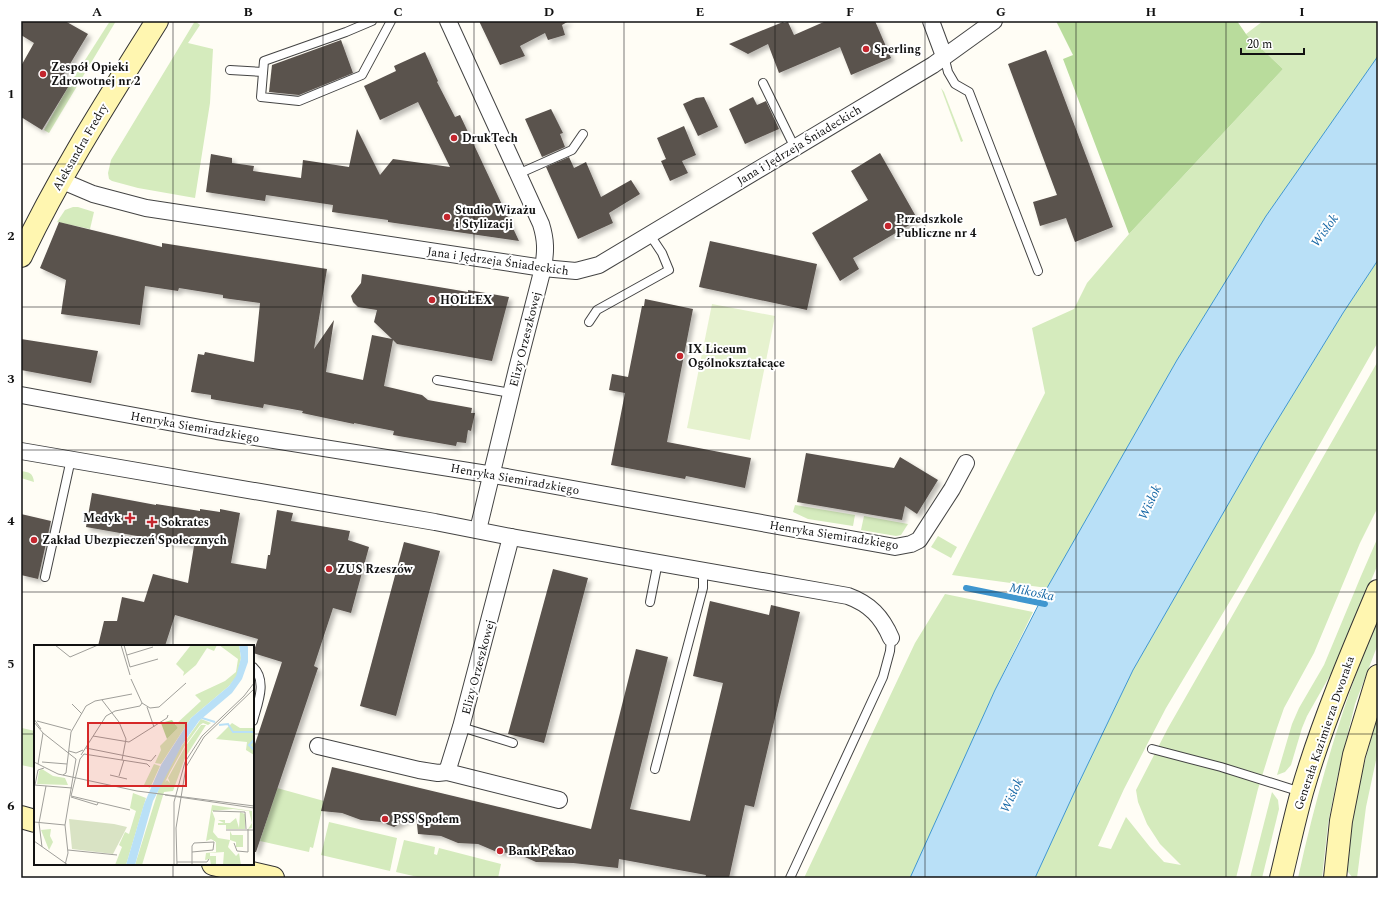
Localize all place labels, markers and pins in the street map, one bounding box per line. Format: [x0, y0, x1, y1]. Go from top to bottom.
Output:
place label: Sperling [874, 40, 921, 59]
marker: Sperling [861, 44, 871, 54]
place label: Zespół Opieki Zdrowotnej nr 2 [51, 58, 141, 91]
marker: Zespół Opieki Zdrowotnej nr 2 [38, 69, 48, 79]
place label: DrukTech [462, 129, 519, 148]
marker: DrukTech [449, 133, 459, 143]
place label: Studio Wizażu i Stylizacji [455, 201, 536, 234]
place label: Przedszkole Publiczne nr 4 [896, 210, 977, 243]
marker: Studio Wizażu i Stylizacji [442, 212, 452, 222]
marker: Przedszkole Publiczne nr 4 [883, 221, 893, 231]
place label: HOLLEX [440, 291, 493, 310]
marker: HOLLEX [427, 295, 437, 305]
place label: IX Liceum Ogólnokształcące [688, 340, 785, 373]
marker: IX Liceum Ogólnokształcące [675, 351, 685, 361]
place label: Medyk [83, 509, 122, 528]
marker: Medyk [124, 512, 136, 524]
place label: Sokrates [161, 513, 209, 532]
marker: Sokrates [146, 516, 158, 528]
place label: Zakład Ubezpieczeń Społecznych [42, 531, 227, 550]
marker: Zakład Ubezpieczeń Społecznych [29, 535, 39, 545]
place label: ZUS Rzeszów [337, 560, 414, 579]
marker: ZUS Rzeszów [324, 564, 334, 574]
place label: PSS Społem [393, 810, 459, 829]
marker: PSS Społem [380, 814, 390, 824]
place label: Bank Pekao [508, 842, 575, 861]
marker: Bank Pekao [495, 846, 505, 856]

